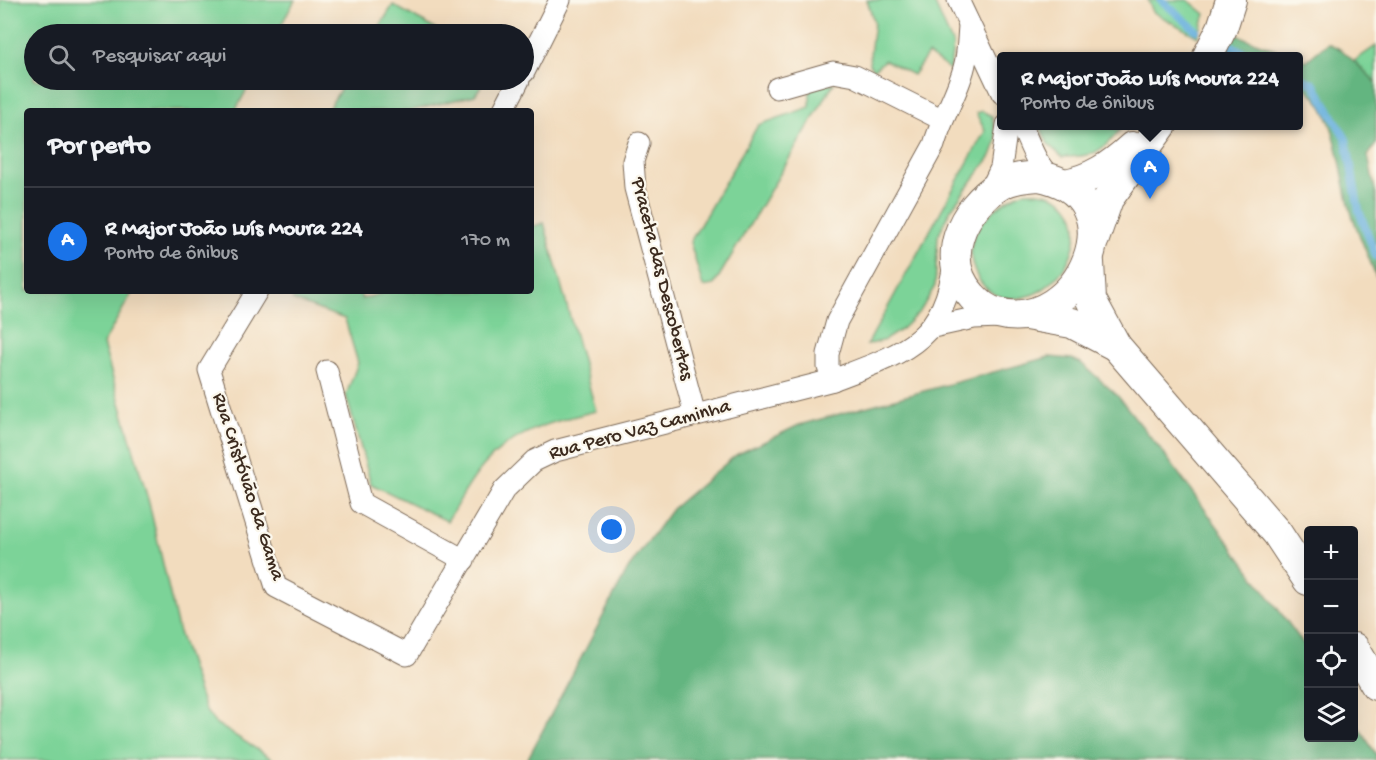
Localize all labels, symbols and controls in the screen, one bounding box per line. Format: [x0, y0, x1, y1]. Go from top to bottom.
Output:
search box [24, 24, 534, 90]
icon: search [45, 41, 78, 74]
text: Pesquisar aqui [93, 44, 227, 70]
popup [997, 52, 1303, 130]
text: R Major João Luís Moura 224 [1021, 67, 1279, 93]
text: Ponto de ônibus [1021, 93, 1154, 116]
text: Por perto [48, 132, 151, 163]
pin: A [1130, 150, 1170, 199]
street label: Praceta das Descobertas [624, 174, 697, 383]
text: R Major João Luís Moura 224 [105, 217, 363, 243]
text: A [62, 230, 73, 253]
text: 170 m [461, 230, 510, 253]
text: Ponto de ônibus [105, 243, 238, 266]
street label: Rua Cristóvão da Gama [206, 390, 288, 584]
street label: Rua Pero Vaz Caminha [547, 395, 734, 466]
your location [597, 515, 626, 544]
map controls [1304, 526, 1358, 742]
button: + [1304, 526, 1358, 580]
button: − [1304, 580, 1358, 634]
button: locate [1304, 634, 1358, 688]
button: layers [1304, 688, 1358, 742]

